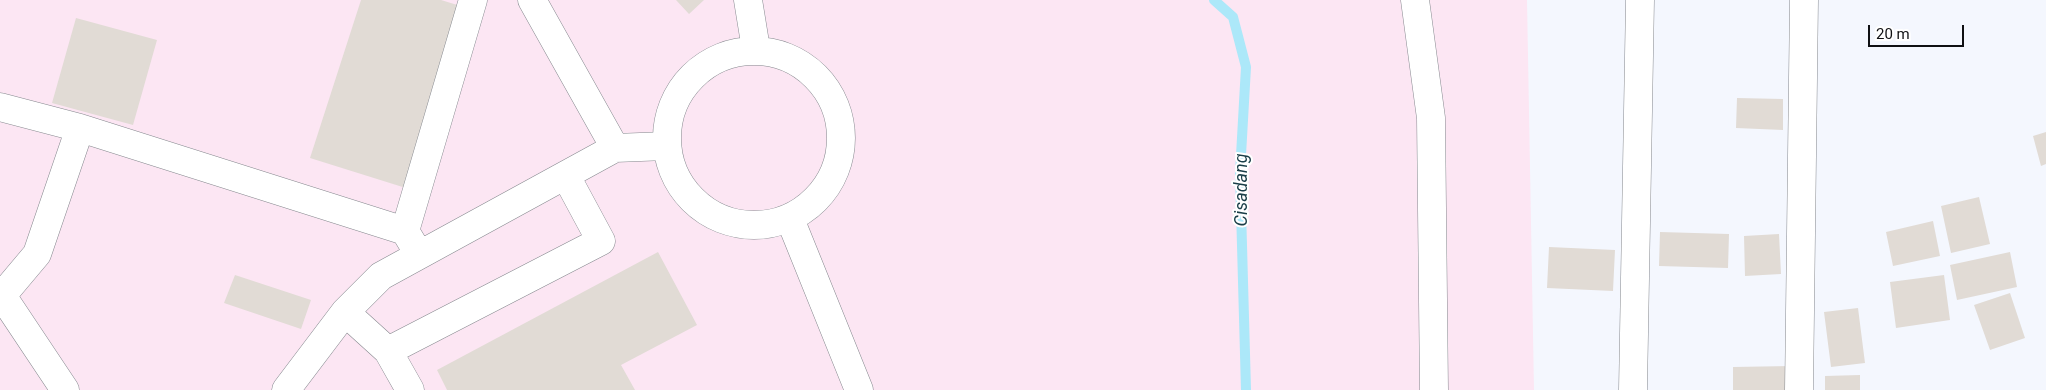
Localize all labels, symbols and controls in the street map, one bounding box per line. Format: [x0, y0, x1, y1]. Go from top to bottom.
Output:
scale bar [1871, 15, 1967, 47]
text: 20 m [1876, 25, 1910, 43]
water label: Cisadang [1231, 154, 1253, 226]

